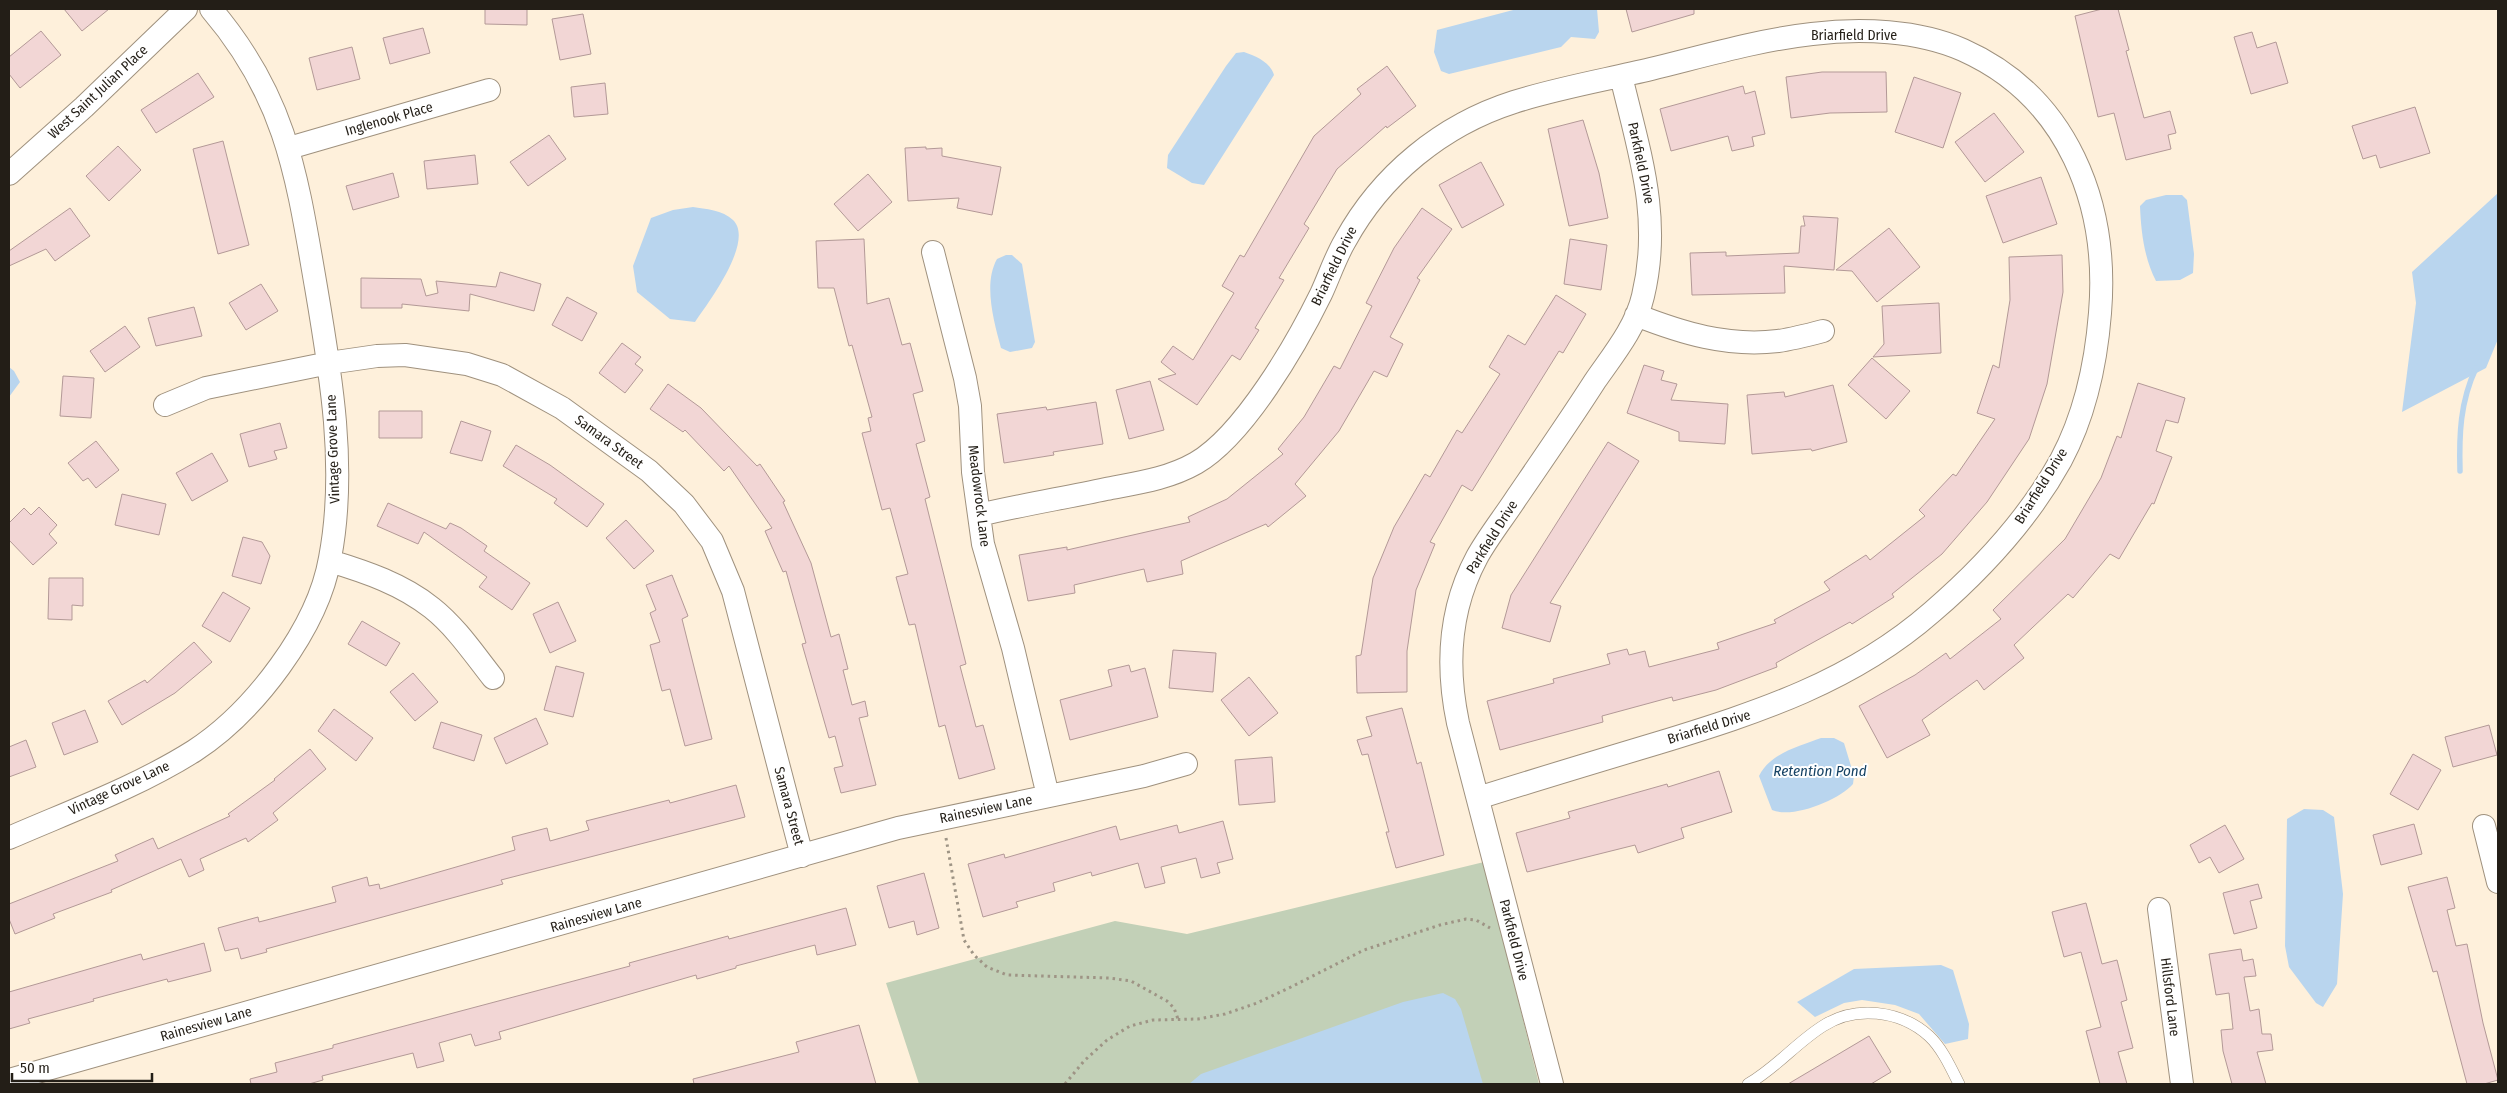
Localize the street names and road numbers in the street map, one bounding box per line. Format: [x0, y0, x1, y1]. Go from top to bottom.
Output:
street label: Briarfield Drive [1811, 27, 1897, 44]
street label: West Saint Julian Place [45, 41, 151, 143]
street label: Inglenook Place [343, 98, 435, 140]
street label: Parkfield Drive [1624, 121, 1658, 206]
street label: Briarfield Drive [1307, 224, 1361, 308]
street label: Vintage Grove Lane [323, 394, 343, 504]
street label: Samara Street [571, 411, 647, 473]
street label: Meadowrock Lane [964, 444, 994, 548]
street label: Briarfield Drive [2011, 445, 2071, 527]
street label: Parkfield Drive [1463, 497, 1521, 577]
street label: Briarfield Drive [1665, 706, 1753, 748]
street label: Vintage Grove Lane [66, 757, 172, 819]
street label: Samara Street [770, 765, 808, 847]
street label: Rainesview Lane [938, 791, 1034, 827]
street label: Rainesview Lane [548, 894, 644, 936]
street label: Parkfield Drive [1496, 898, 1532, 982]
street label: Hillsford Lane [2157, 957, 2183, 1038]
street label: Rainesview Lane [158, 1003, 254, 1045]

